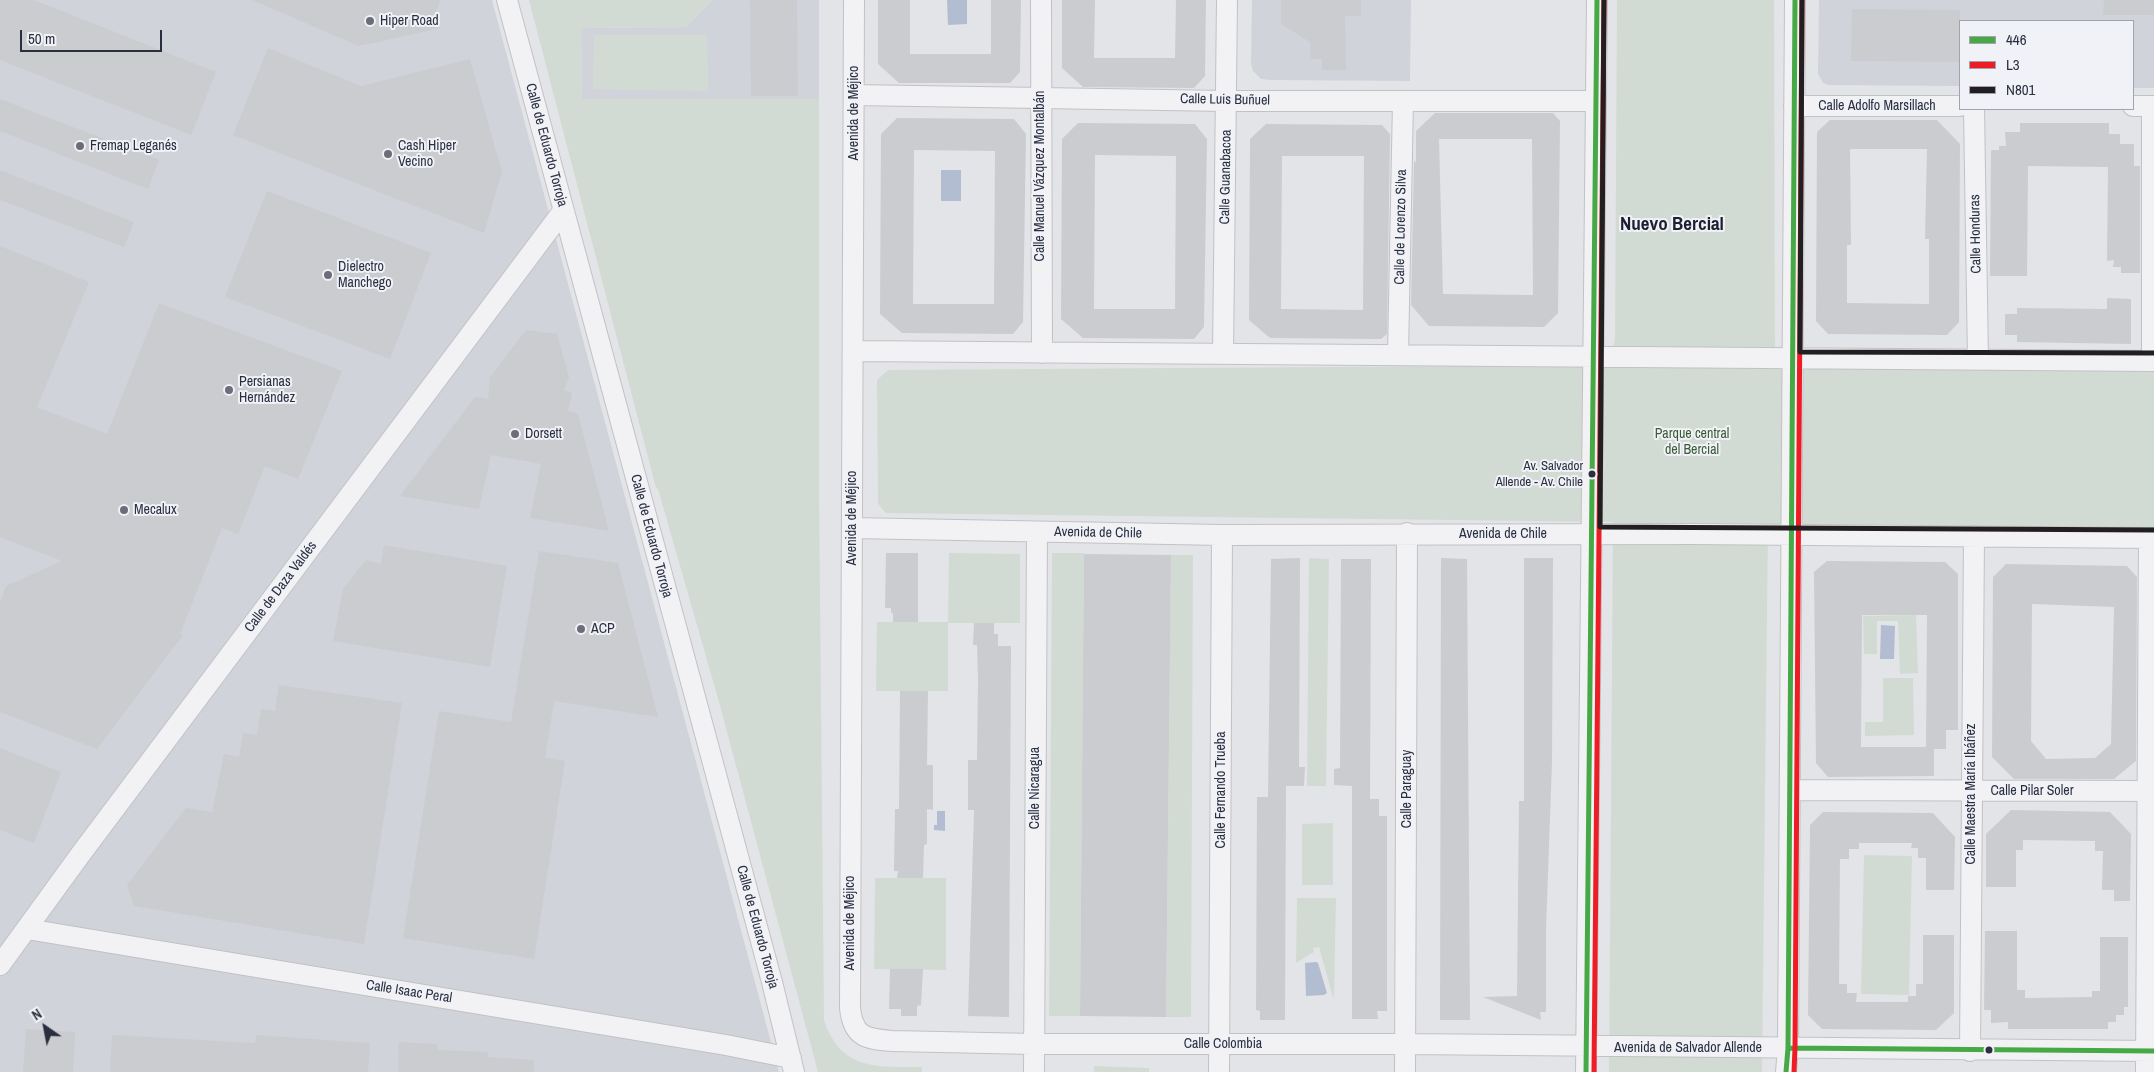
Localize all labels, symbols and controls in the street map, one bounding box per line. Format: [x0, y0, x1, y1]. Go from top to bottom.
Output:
place label: Hiper Road [380, 13, 439, 29]
marker: Hiper Road [364, 15, 376, 27]
scale bar [22, 20, 165, 52]
legend [1959, 20, 2134, 110]
text: 50 m [28, 28, 55, 49]
text: 446 [2006, 29, 2027, 50]
text: L3 [2006, 54, 2020, 75]
street label: Avenida de Méjico [846, 66, 862, 160]
text: N801 [2006, 79, 2035, 100]
street label: Calle de Eduardo Torroja [521, 81, 571, 209]
street label: Calle Manuel Vázquez Montalbán [1032, 91, 1048, 261]
street label: Calle Luis Buñuel [1180, 91, 1270, 109]
street label: Calle Adolfo Marsillach [1818, 98, 1936, 114]
street label: Calle Guanabacoa [1217, 129, 1235, 225]
place label: Fremap Leganés [90, 138, 177, 154]
place label: Cash Hiper Vecino [398, 138, 456, 170]
marker: Fremap Leganés [74, 140, 86, 152]
marker: Cash Hiper Vecino [382, 148, 394, 160]
street label: Calle de Lorenzo Silva [1392, 169, 1410, 285]
street label: Calle Honduras [1967, 194, 1985, 274]
district label: Nuevo Bercial [1620, 214, 1724, 236]
place label: Dielectro Manchego [338, 259, 392, 292]
marker: Dielectro Manchego [322, 269, 334, 281]
place label: Persianas Hernández [239, 374, 295, 407]
marker: Persianas Hernández [223, 384, 235, 396]
place label: Dorsett [525, 426, 562, 442]
park label: Parque central del Bercial [1655, 426, 1729, 458]
marker: Dorsett [509, 428, 521, 440]
place label: Av. Salvador Allende - Av. Chile [1496, 459, 1583, 490]
marker: Av. Salvador Allende - Av. Chile [1587, 469, 1597, 479]
street label: Avenida de Méjico [844, 471, 860, 565]
street label: Calle de Eduardo Torroja [626, 472, 676, 600]
place label: Mecalux [134, 502, 177, 518]
marker: Mecalux [118, 504, 130, 516]
street label: Avenida de Chile [1054, 524, 1142, 542]
street label: Avenida de Chile [1459, 526, 1547, 542]
street label: Calle de Daza Valdés [241, 538, 321, 636]
place label: ACP [591, 621, 615, 637]
marker: ACP [575, 623, 587, 635]
street label: Calle Maestra María Ibáñez [1963, 723, 1979, 865]
street label: Calle Fernando Trueba [1213, 731, 1229, 849]
street label: Calle Nicaragua [1027, 747, 1043, 829]
street label: Calle Paraguay [1399, 750, 1415, 828]
street label: Calle Pilar Soler [1991, 783, 2073, 799]
street label: Calle de Eduardo Torroja [732, 863, 782, 991]
street label: Avenida de Méjico [842, 876, 858, 970]
street label: Calle Isaac Peral [365, 977, 453, 1007]
north arrow [20, 1002, 70, 1052]
text: N [28, 1005, 45, 1024]
street label: Calle Colombia [1184, 1036, 1262, 1052]
street label: Avenida de Salvador Allende [1614, 1040, 1762, 1056]
unlabelled marker [1984, 1045, 1994, 1055]

